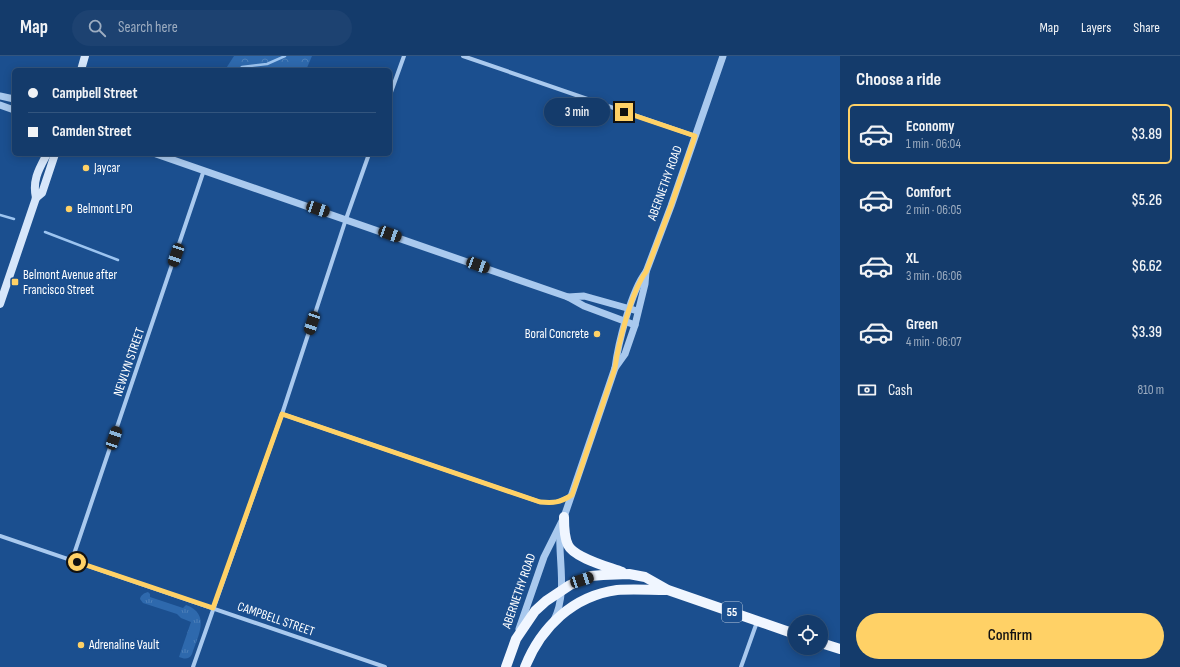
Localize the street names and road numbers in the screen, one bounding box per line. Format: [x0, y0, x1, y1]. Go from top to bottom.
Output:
street label: ABERNETHY ROAD [644, 143, 686, 223]
street label: NEWLYN STREET [110, 326, 148, 398]
street label: ABERNETHY ROAD [498, 551, 539, 632]
street label: CAMPBELL STREET [235, 598, 317, 640]
road number: 55 [722, 602, 742, 622]

